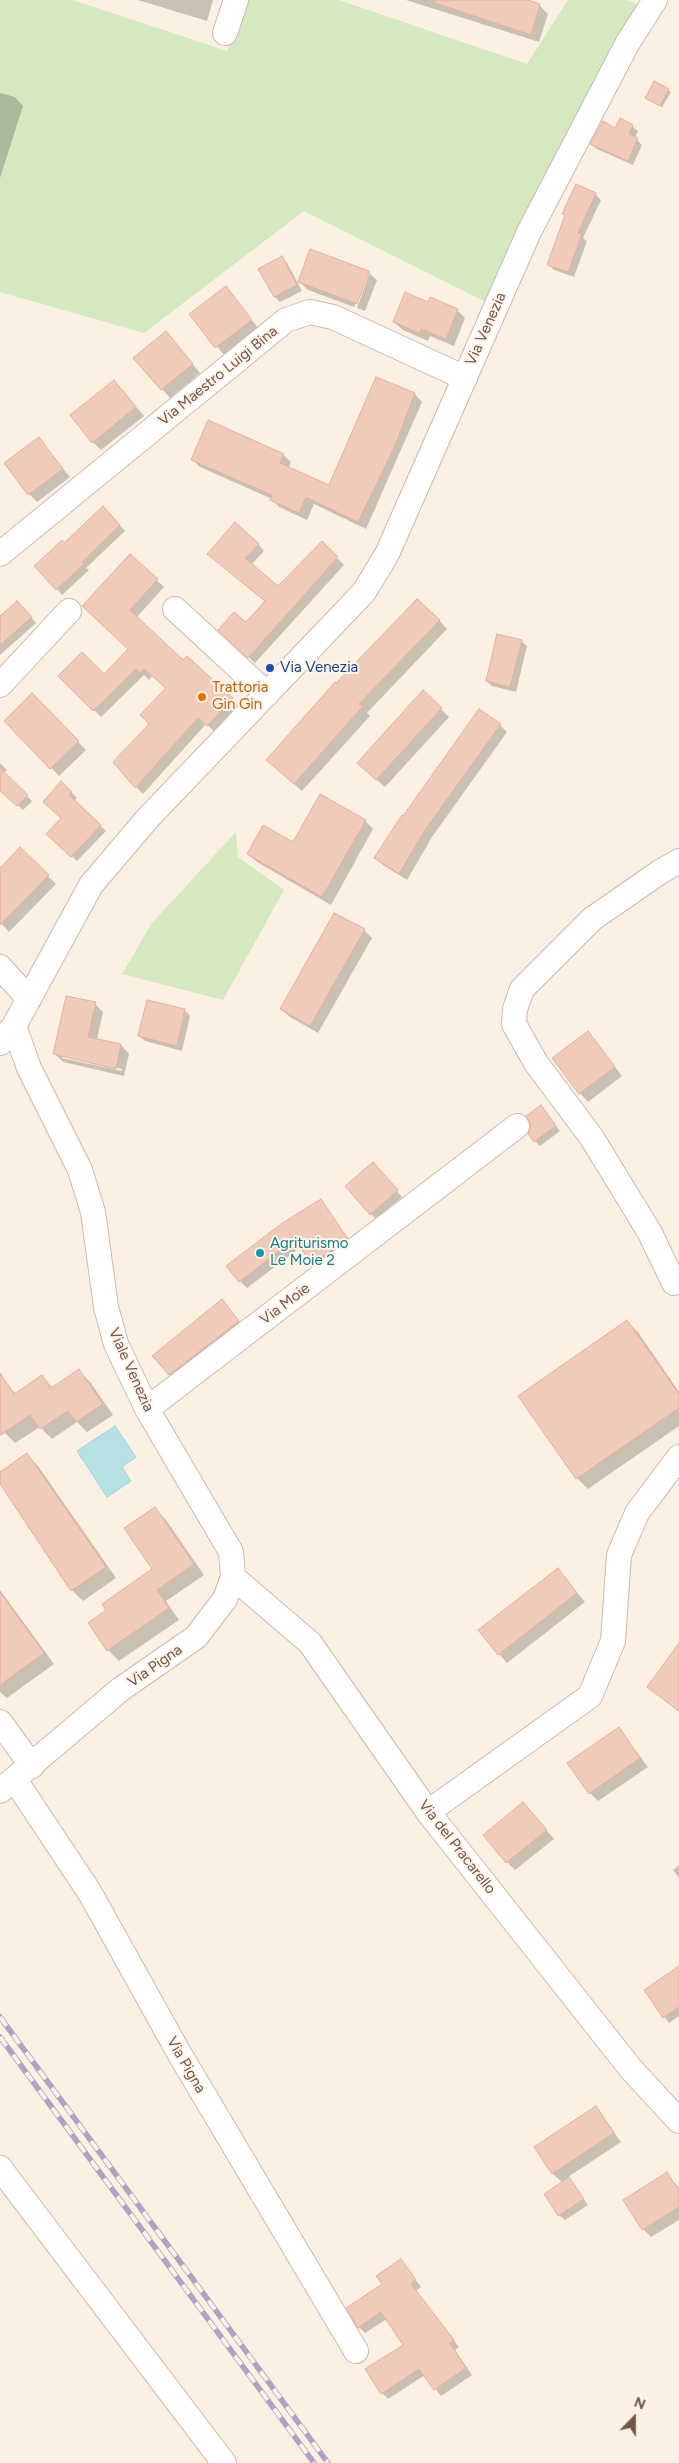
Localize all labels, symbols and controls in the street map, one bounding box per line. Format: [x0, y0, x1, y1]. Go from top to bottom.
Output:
street label: Via Venezia [462, 290, 510, 368]
street label: Via Maestro Luigi Bina [155, 322, 281, 430]
place label: Via Venezia [280, 659, 358, 677]
marker: Via Venezia [264, 662, 276, 674]
place label: Trattoria Gin Gin [212, 679, 269, 714]
marker: Trattoria Gin Gin [196, 691, 208, 703]
place label: Agriturismo Le Moie 2 [270, 1235, 348, 1270]
marker: Agriturismo Le Moie 2 [254, 1247, 266, 1259]
street label: Via Moie [256, 1279, 314, 1329]
street label: Viale Venezia [105, 1325, 157, 1415]
street label: Via Pigna [124, 1641, 186, 1691]
street label: Via del Pracarello [415, 1796, 499, 1898]
street label: Via Pigna [163, 2034, 209, 2096]
north arrow [609, 2393, 659, 2443]
text: N [632, 2394, 648, 2414]

